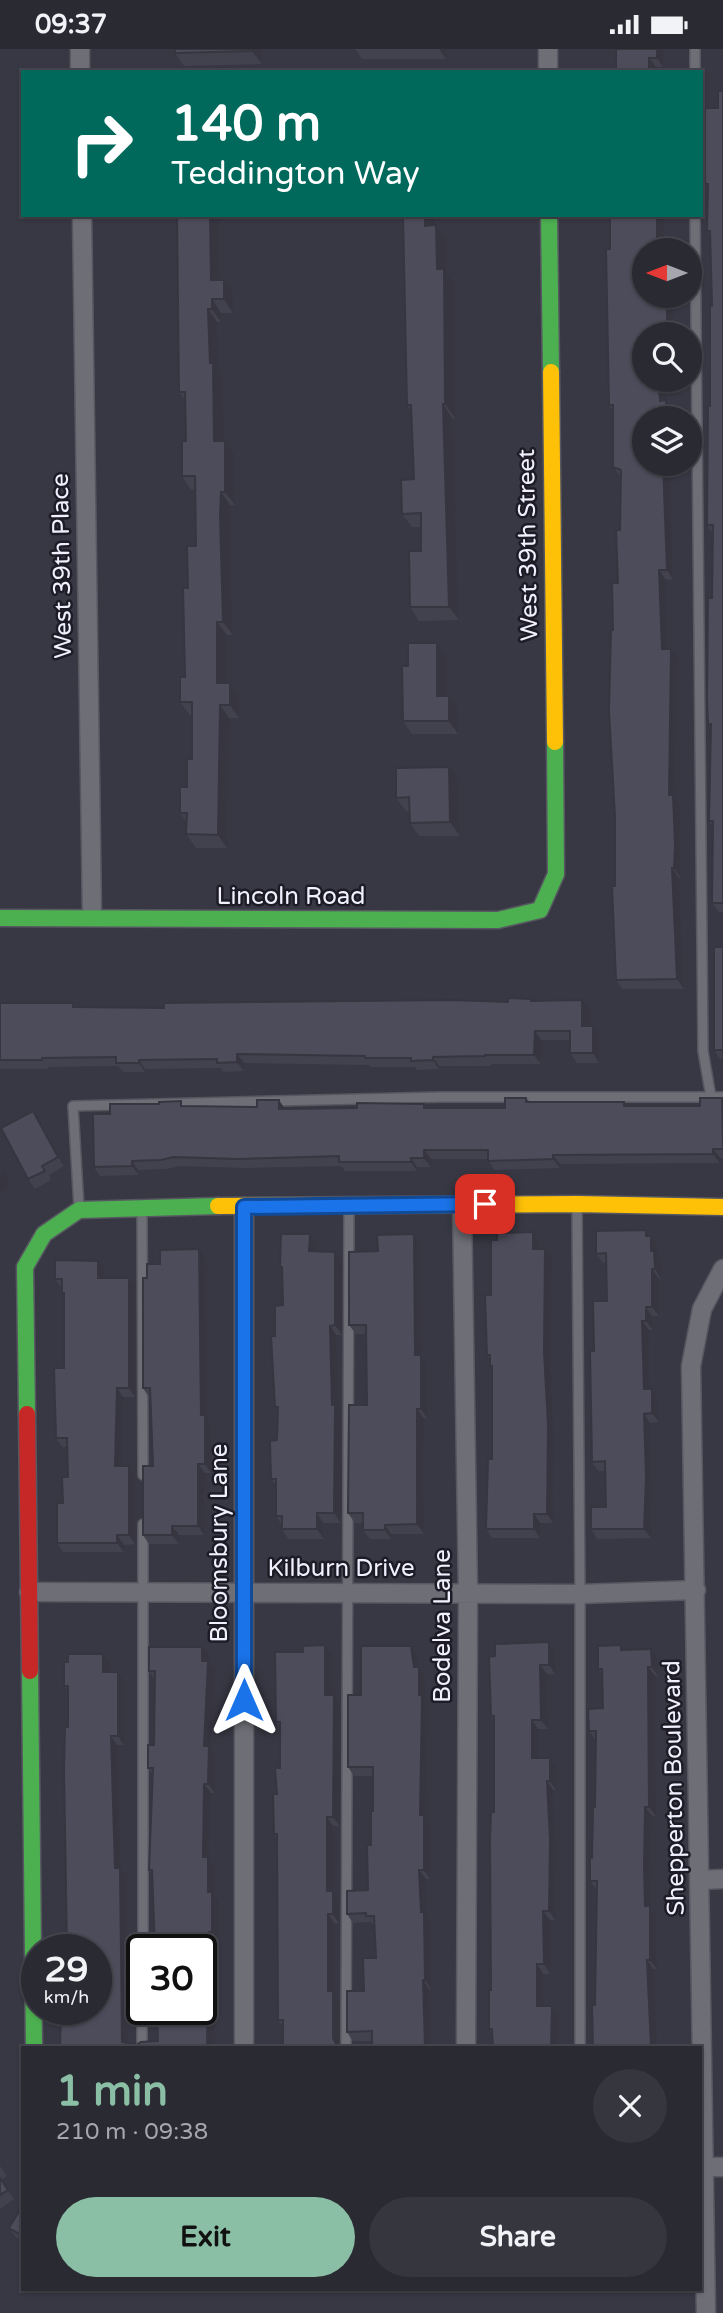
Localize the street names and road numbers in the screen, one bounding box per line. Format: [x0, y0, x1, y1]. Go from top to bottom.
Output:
street label: West 39th Street [512, 449, 544, 641]
street label: West 39th Place [46, 473, 78, 659]
street label: Lincoln Road [217, 882, 365, 911]
street label: Bloomsbury Lane [205, 1444, 234, 1642]
street label: Bodelva Lane [428, 1549, 457, 1703]
street label: Kilburn Drive [268, 1554, 414, 1583]
street label: Shepperton Boulevard [657, 1660, 691, 1916]

